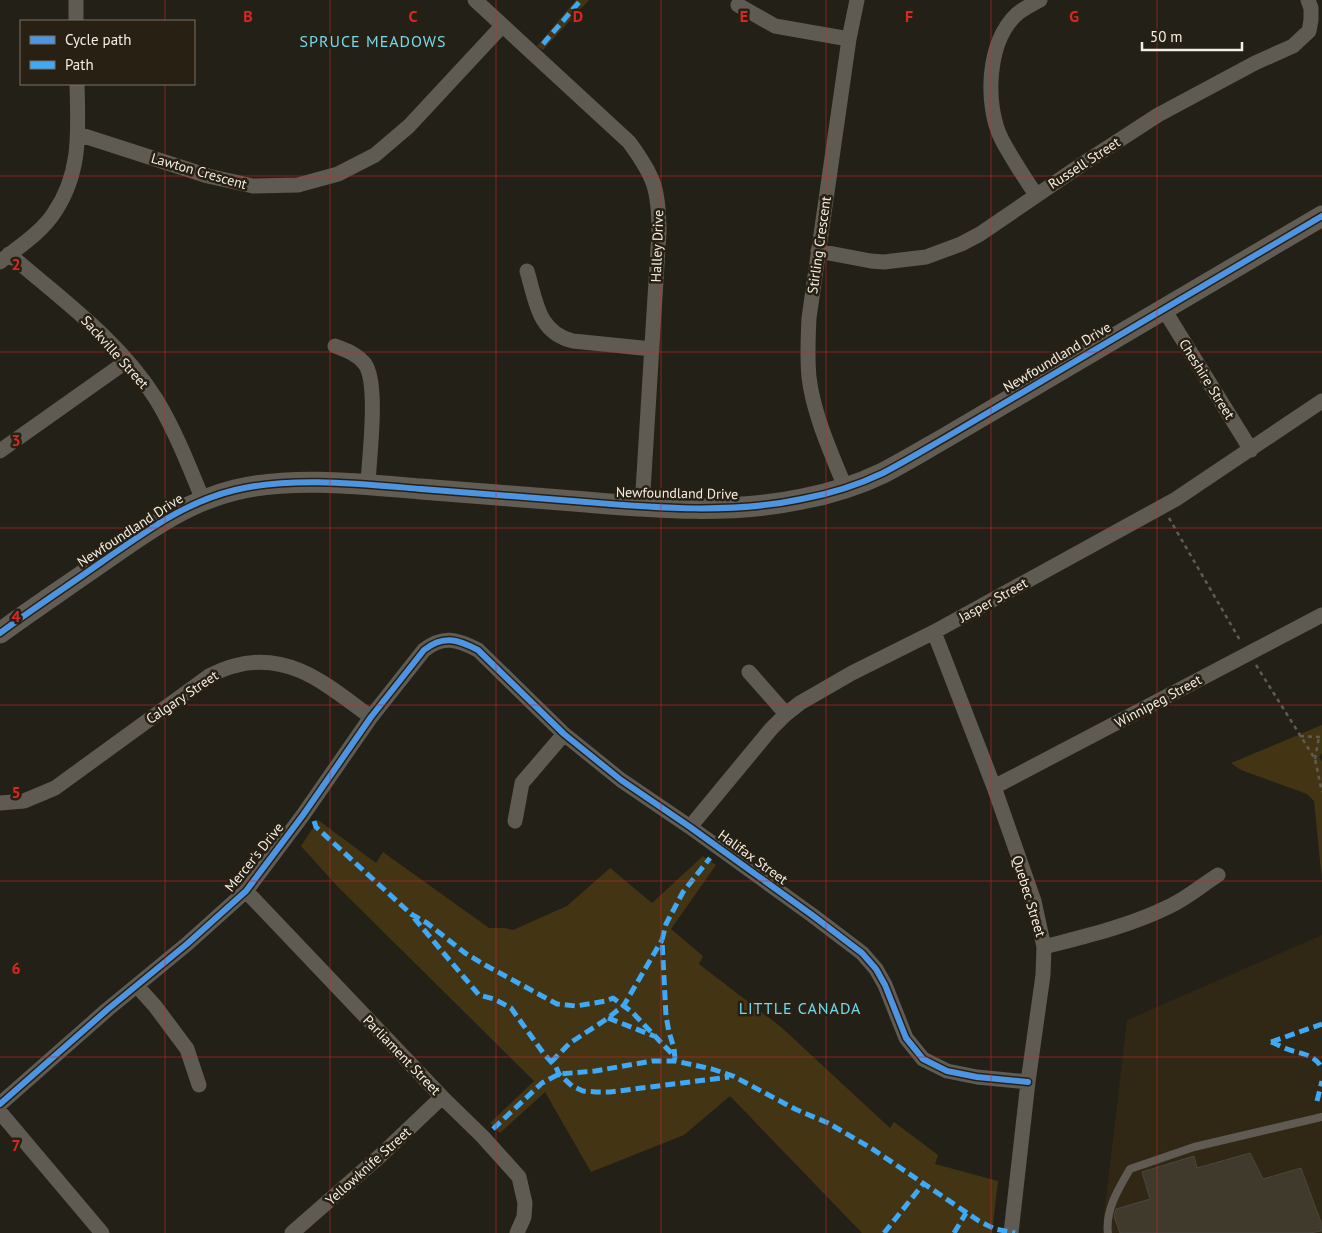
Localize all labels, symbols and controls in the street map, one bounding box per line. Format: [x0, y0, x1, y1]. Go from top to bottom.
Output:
text: B [243, 6, 253, 26]
text: C [409, 6, 418, 26]
text: D [573, 6, 583, 26]
text: E [740, 6, 748, 26]
text: F [905, 6, 913, 26]
text: G [1069, 6, 1079, 26]
legend [20, 20, 195, 85]
scale bar [1142, 20, 1242, 52]
text: 50 m [1150, 27, 1183, 46]
text: Cycle path [65, 30, 131, 49]
district label: SPRUCE MEADOWS [300, 31, 446, 51]
text: Path [65, 55, 94, 74]
street label: Russell Street [1045, 133, 1124, 193]
street label: Lawton Crescent [149, 149, 249, 193]
street label: Stirling Crescent [803, 195, 835, 295]
street label: Halley Drive [647, 209, 667, 283]
text: 2 [11, 254, 21, 274]
street label: Sackville Street [77, 312, 153, 393]
street label: Newfoundland Drive [1000, 318, 1114, 396]
street label: Cheshire Street [1175, 335, 1239, 423]
text: 3 [11, 430, 21, 450]
street label: Newfoundland Drive [616, 483, 738, 503]
street label: Newfoundland Drive [74, 489, 186, 571]
street label: Jasper Street [955, 574, 1031, 627]
text: 4 [11, 606, 21, 626]
street label: Calgary Street [142, 666, 222, 728]
street label: Winnipeg Street [1111, 670, 1205, 731]
text: 5 [11, 782, 21, 802]
street label: Mercer's Drive [221, 819, 287, 895]
street label: Halifax Street [715, 826, 792, 888]
street label: Quebec Street [1008, 853, 1050, 939]
text: 6 [11, 958, 21, 978]
district label: LITTLE CANADA [739, 998, 861, 1018]
street label: Parliament Street [359, 1011, 445, 1099]
street label: Yellowknife Street [322, 1123, 415, 1209]
text: 7 [11, 1135, 21, 1155]

